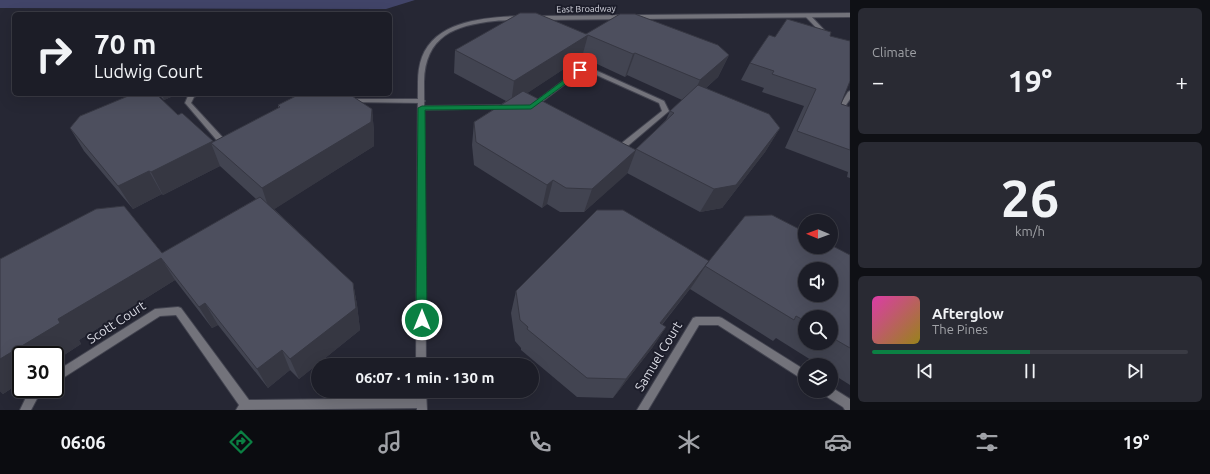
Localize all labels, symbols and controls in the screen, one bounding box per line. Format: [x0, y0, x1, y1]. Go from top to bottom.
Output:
street label: East Broadway [556, 3, 616, 15]
icon: right [28, 28, 80, 80]
text: 70 m [94, 28, 156, 59]
text: Climate [872, 45, 917, 59]
pin [563, 53, 597, 87]
icon: arrive [569, 59, 591, 81]
text: Ludwig Court [94, 61, 203, 81]
text: 19° [1008, 64, 1052, 98]
text: − [872, 69, 884, 94]
text: + [1176, 69, 1188, 94]
text: 26 [1001, 169, 1059, 227]
north arrow [798, 214, 838, 254]
map controls [798, 214, 838, 398]
text: km/h [1015, 224, 1045, 238]
button: sound [798, 262, 838, 302]
street label: Scott Court [84, 298, 148, 346]
position arrow [401, 299, 443, 341]
text: Afterglow [932, 305, 1004, 322]
button: search [798, 310, 838, 350]
street label: Samuel Court [632, 319, 684, 393]
text: The Pines [932, 322, 988, 336]
speed limit sign: 30 [12, 346, 64, 398]
button: layers [798, 358, 838, 398]
icon: previous [914, 360, 936, 382]
icon: pause [1019, 360, 1041, 382]
icon: next [1124, 360, 1146, 382]
text: 06:07 · 1 min · 130 m [356, 369, 494, 386]
icon: directions [227, 428, 255, 456]
icon: music [376, 428, 404, 456]
icon: phone [526, 428, 554, 456]
icon: climate [675, 428, 703, 456]
icon: car [824, 428, 852, 456]
icon: filters [973, 428, 1001, 456]
text: 06:06 [61, 432, 106, 452]
text: 19° [1123, 432, 1149, 452]

